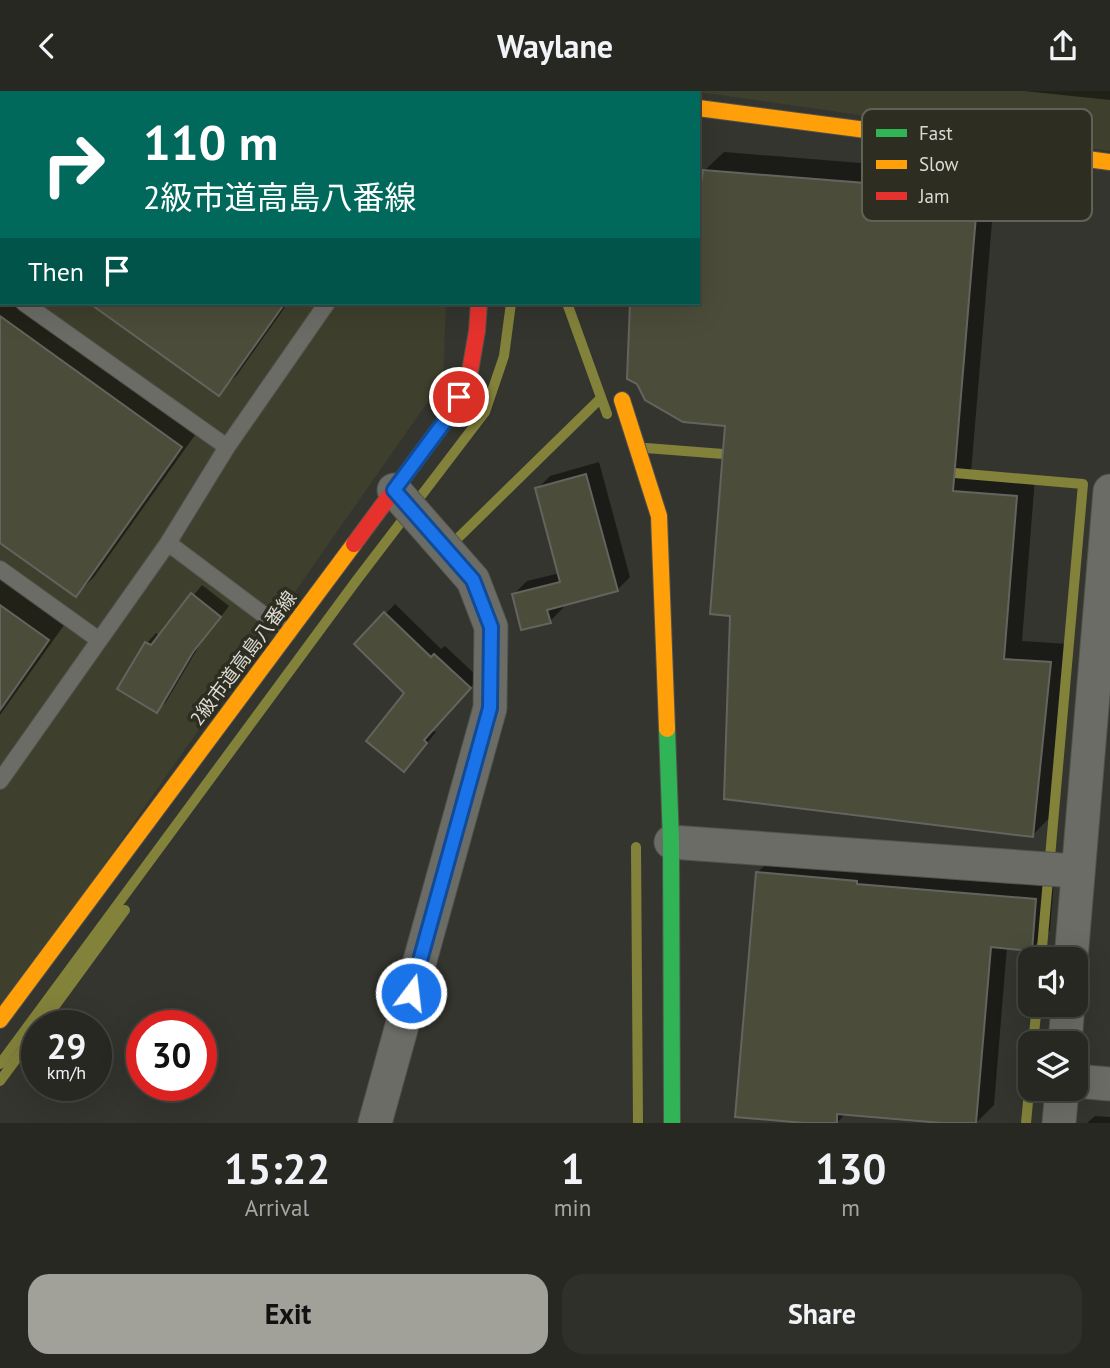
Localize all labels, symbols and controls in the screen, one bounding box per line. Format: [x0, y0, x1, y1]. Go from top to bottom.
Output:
text: Waylane [497, 25, 613, 67]
icon: back [28, 27, 66, 65]
icon: share [1044, 27, 1082, 65]
legend [862, 109, 1092, 221]
text: 110 m [143, 110, 278, 174]
icon: right [28, 119, 119, 210]
text: Fast [919, 121, 953, 145]
text: Slow [919, 152, 959, 176]
text: 2級市道高島八番線 [143, 176, 416, 218]
text: Jam [918, 184, 949, 208]
icon: arrive [98, 252, 136, 290]
text: Then [28, 255, 84, 288]
pin [429, 367, 489, 427]
icon: arrive [440, 378, 478, 416]
street label: 2級市道高島八番線 [185, 586, 301, 730]
map controls [1018, 947, 1088, 1101]
button: sound [1018, 947, 1088, 1017]
position arrow [374, 956, 448, 1030]
speed limit sign: 30 [126, 1010, 217, 1101]
text: 29 [47, 1023, 86, 1069]
button: layers [1018, 1031, 1088, 1101]
text: km/h [47, 1061, 86, 1084]
text: 15:22 [224, 1141, 330, 1196]
text: 1 [561, 1141, 584, 1196]
text: 130 [815, 1141, 886, 1196]
text: Arrival [245, 1193, 309, 1222]
text: min [554, 1193, 591, 1222]
text: m [841, 1193, 860, 1222]
button: Exit [28, 1274, 548, 1354]
button: Share [562, 1274, 1082, 1354]

